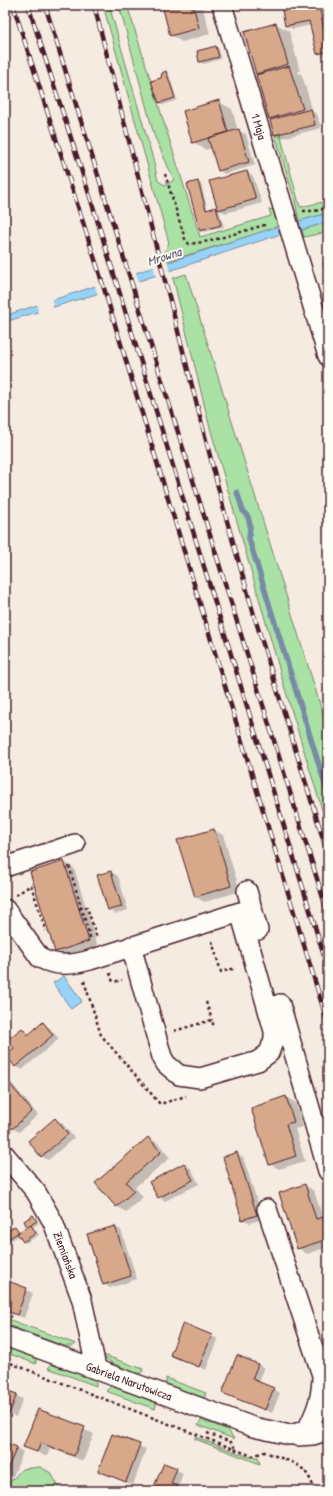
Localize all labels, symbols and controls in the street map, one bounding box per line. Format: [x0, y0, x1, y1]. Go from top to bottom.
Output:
street label: 1 Maja [247, 111, 271, 142]
water label: Mrowna [145, 241, 185, 270]
street label: Ziemiańska [49, 1229, 82, 1281]
street label: Gabriela Narutowicza [84, 1357, 175, 1405]

